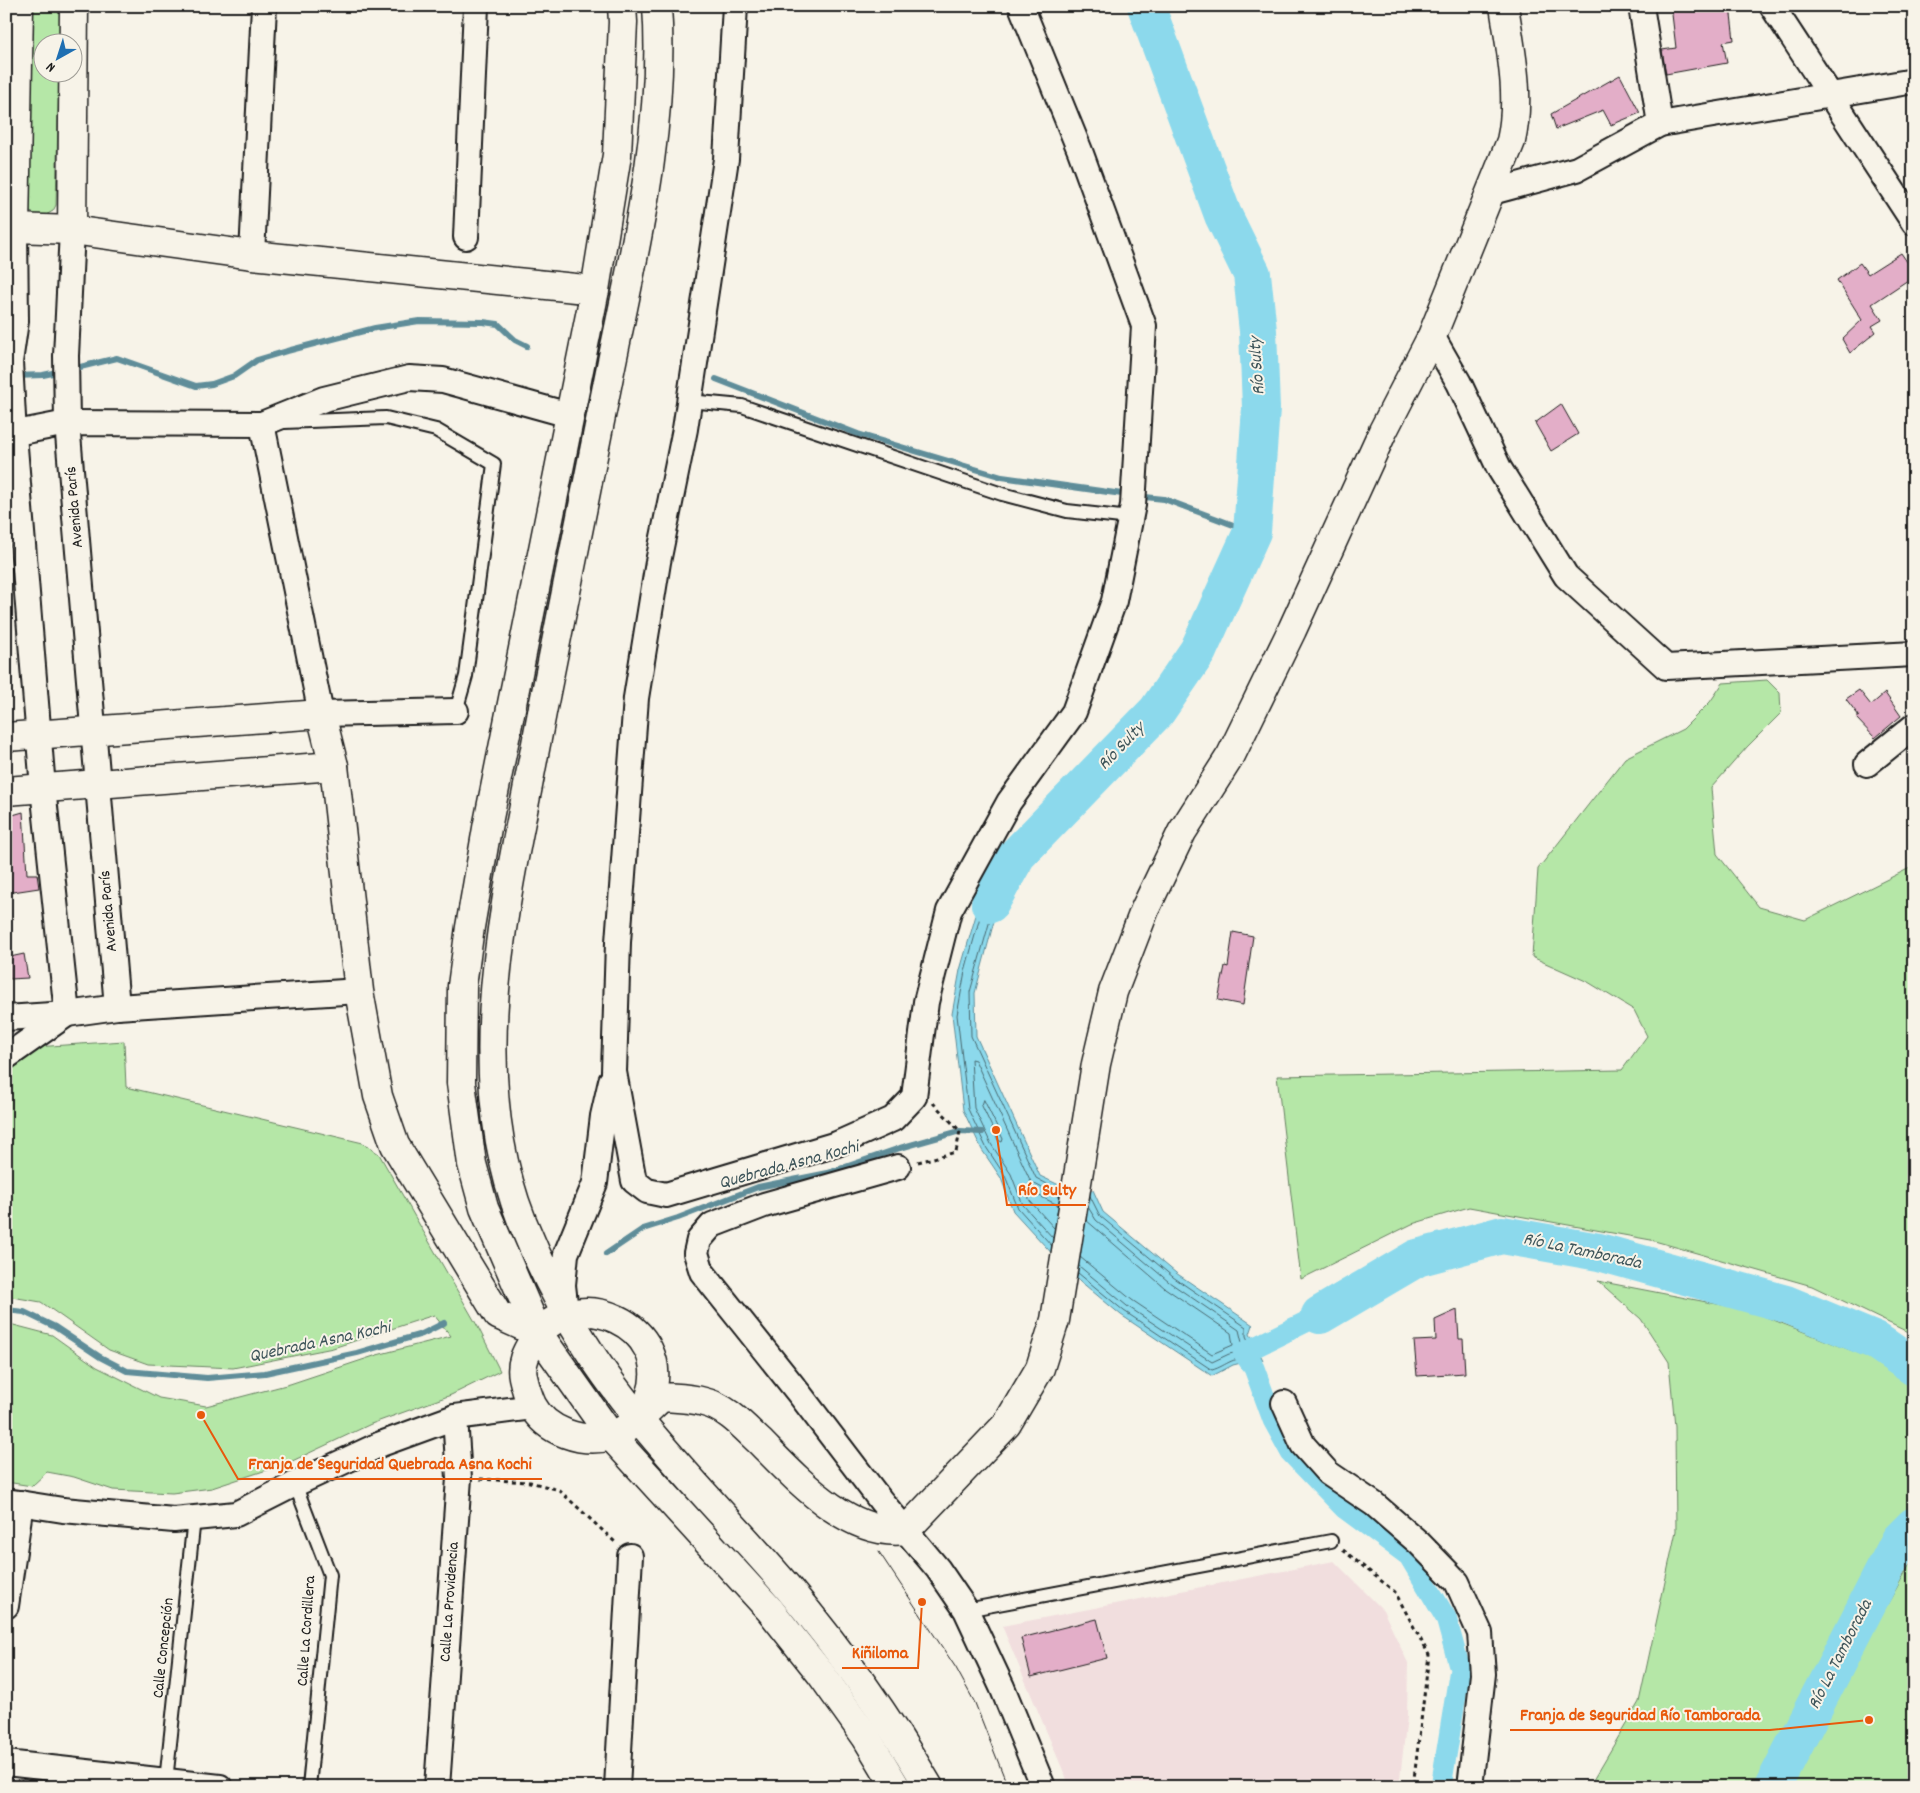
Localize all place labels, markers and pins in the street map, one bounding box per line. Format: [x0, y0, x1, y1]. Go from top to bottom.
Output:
callout: Río Sulty [1007, 1172, 1086, 1205]
callout: Franja de Seguridad Quebrada Asna Kochi [238, 1446, 542, 1479]
callout: Kiñiloma [842, 1635, 918, 1668]
callout: Franja de Seguridad Río Tamborada [1510, 1697, 1770, 1730]

